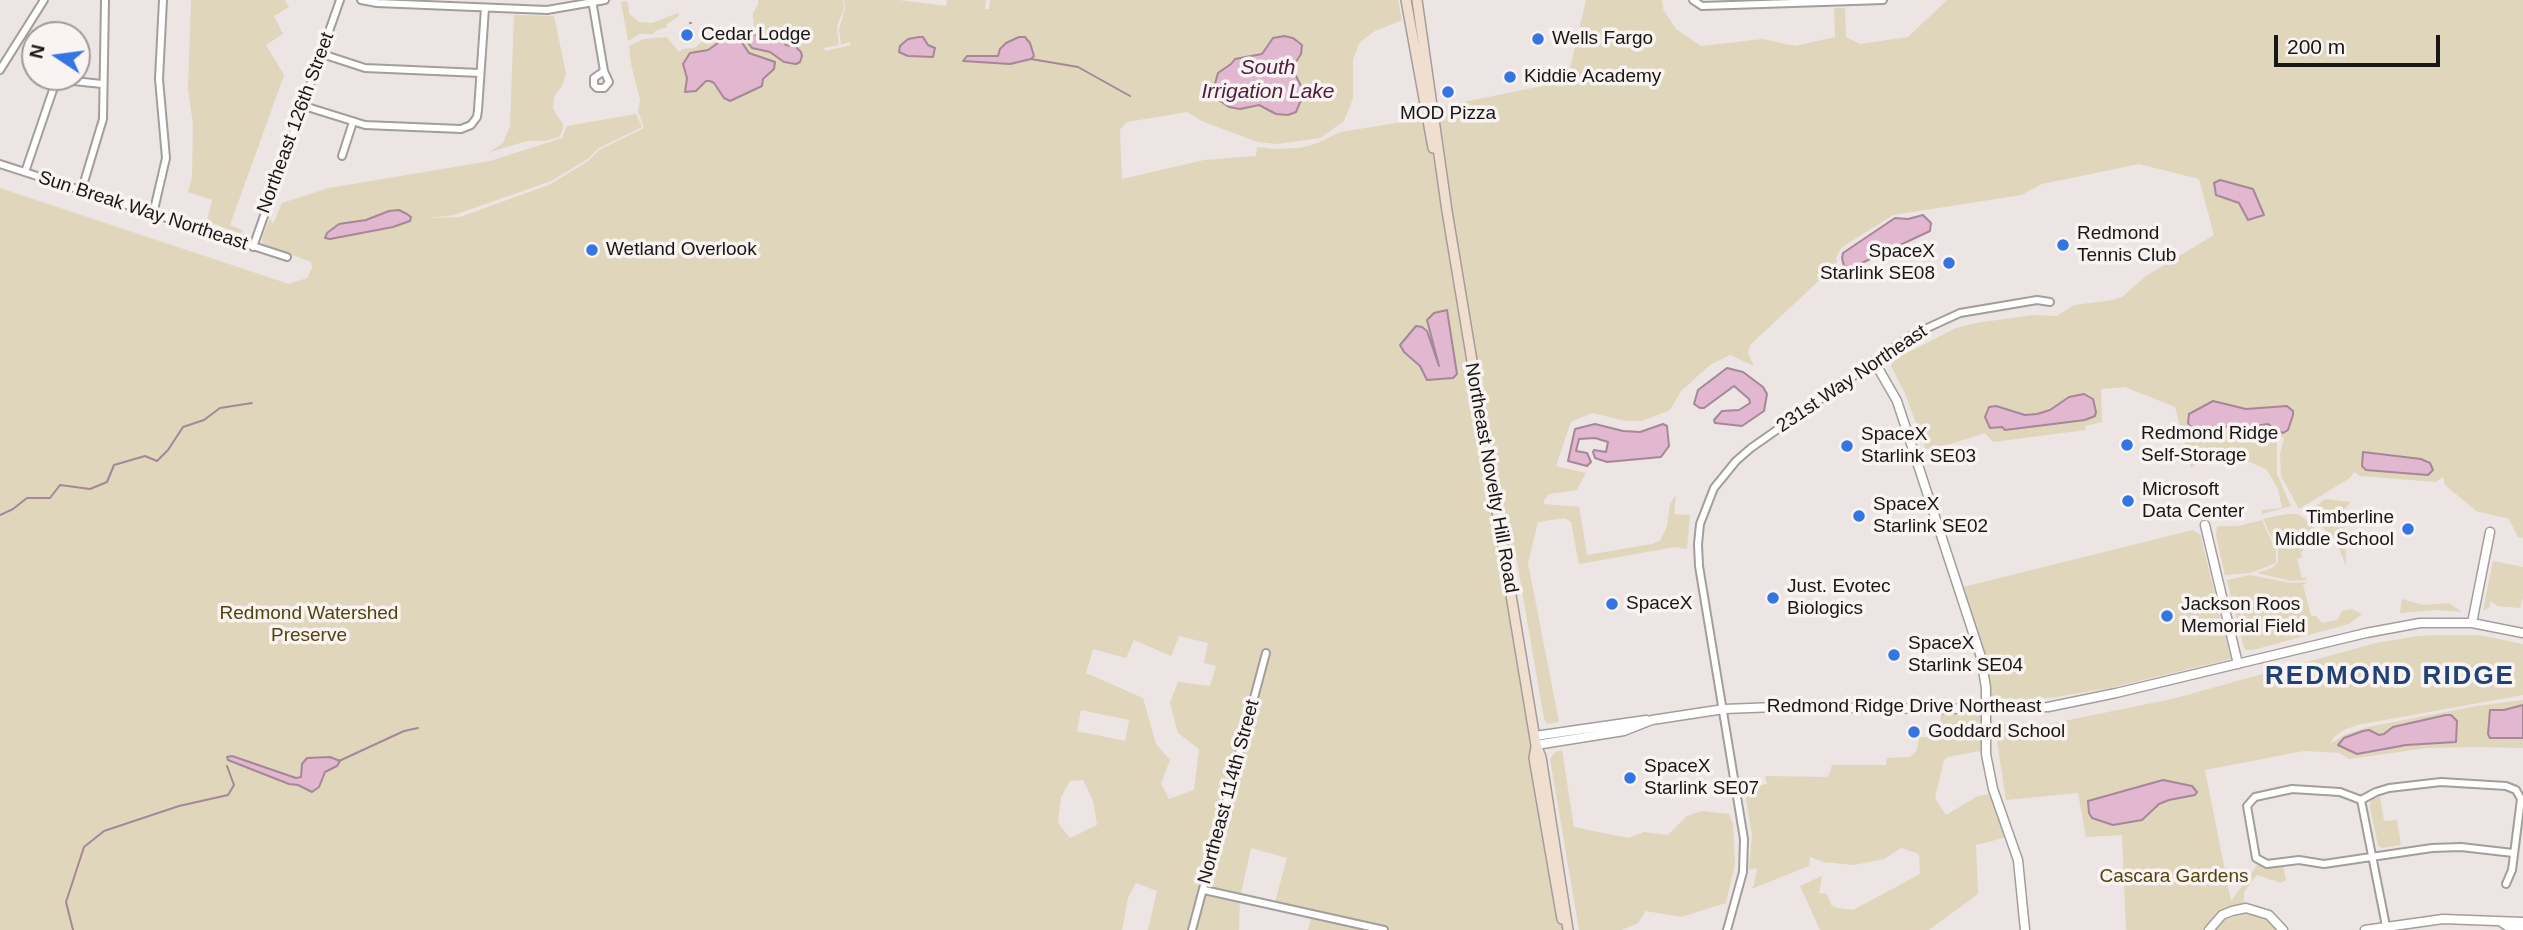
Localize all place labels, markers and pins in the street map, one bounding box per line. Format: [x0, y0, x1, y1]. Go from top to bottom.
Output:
place label: Cedar Lodge [701, 24, 811, 46]
marker: Cedar Lodge [679, 27, 695, 43]
place label: Wells Fargo [1552, 28, 1653, 50]
marker: Wells Fargo [1530, 31, 1546, 47]
place label: Kiddie Academy [1524, 66, 1661, 88]
marker: Kiddie Academy [1502, 69, 1518, 85]
marker: MOD Pizza [1440, 84, 1456, 100]
place label: MOD Pizza [1400, 103, 1496, 125]
place label: Redmond Tennis Club [2077, 223, 2176, 267]
marker: Redmond Tennis Club [2055, 237, 2071, 253]
place label: Wetland Overlook [606, 239, 757, 261]
place label: SpaceX Starlink SE08 [1820, 241, 1935, 285]
marker: Wetland Overlook [584, 242, 600, 258]
marker: SpaceX Starlink SE08 [1941, 255, 1957, 271]
place label: Redmond Ridge Self-Storage [2141, 423, 2278, 467]
place label: SpaceX Starlink SE03 [1861, 424, 1976, 468]
marker: Redmond Ridge Self-Storage [2119, 437, 2135, 453]
marker: SpaceX Starlink SE03 [1839, 438, 1855, 454]
place label: Microsoft Data Center [2142, 479, 2244, 523]
marker: Microsoft Data Center [2120, 493, 2136, 509]
place label: SpaceX Starlink SE02 [1873, 494, 1988, 538]
place label: Timberline Middle School [2275, 507, 2394, 551]
marker: SpaceX Starlink SE02 [1851, 508, 1867, 524]
marker: Timberline Middle School [2400, 521, 2416, 537]
place label: Just. Evotec Biologics [1787, 576, 1890, 620]
marker: Just. Evotec Biologics [1765, 590, 1781, 606]
place label: SpaceX [1626, 593, 1693, 615]
place label: Jackson Roos Memorial Field [2181, 594, 2306, 638]
marker: SpaceX [1604, 596, 1620, 612]
marker: Jackson Roos Memorial Field [2159, 608, 2175, 624]
place label: SpaceX Starlink SE04 [1908, 633, 2023, 677]
marker: SpaceX Starlink SE04 [1886, 647, 1902, 663]
place label: Goddard School [1928, 721, 2065, 743]
marker: Goddard School [1906, 724, 1922, 740]
place label: SpaceX Starlink SE07 [1644, 756, 1759, 800]
marker: SpaceX Starlink SE07 [1622, 770, 1638, 786]

